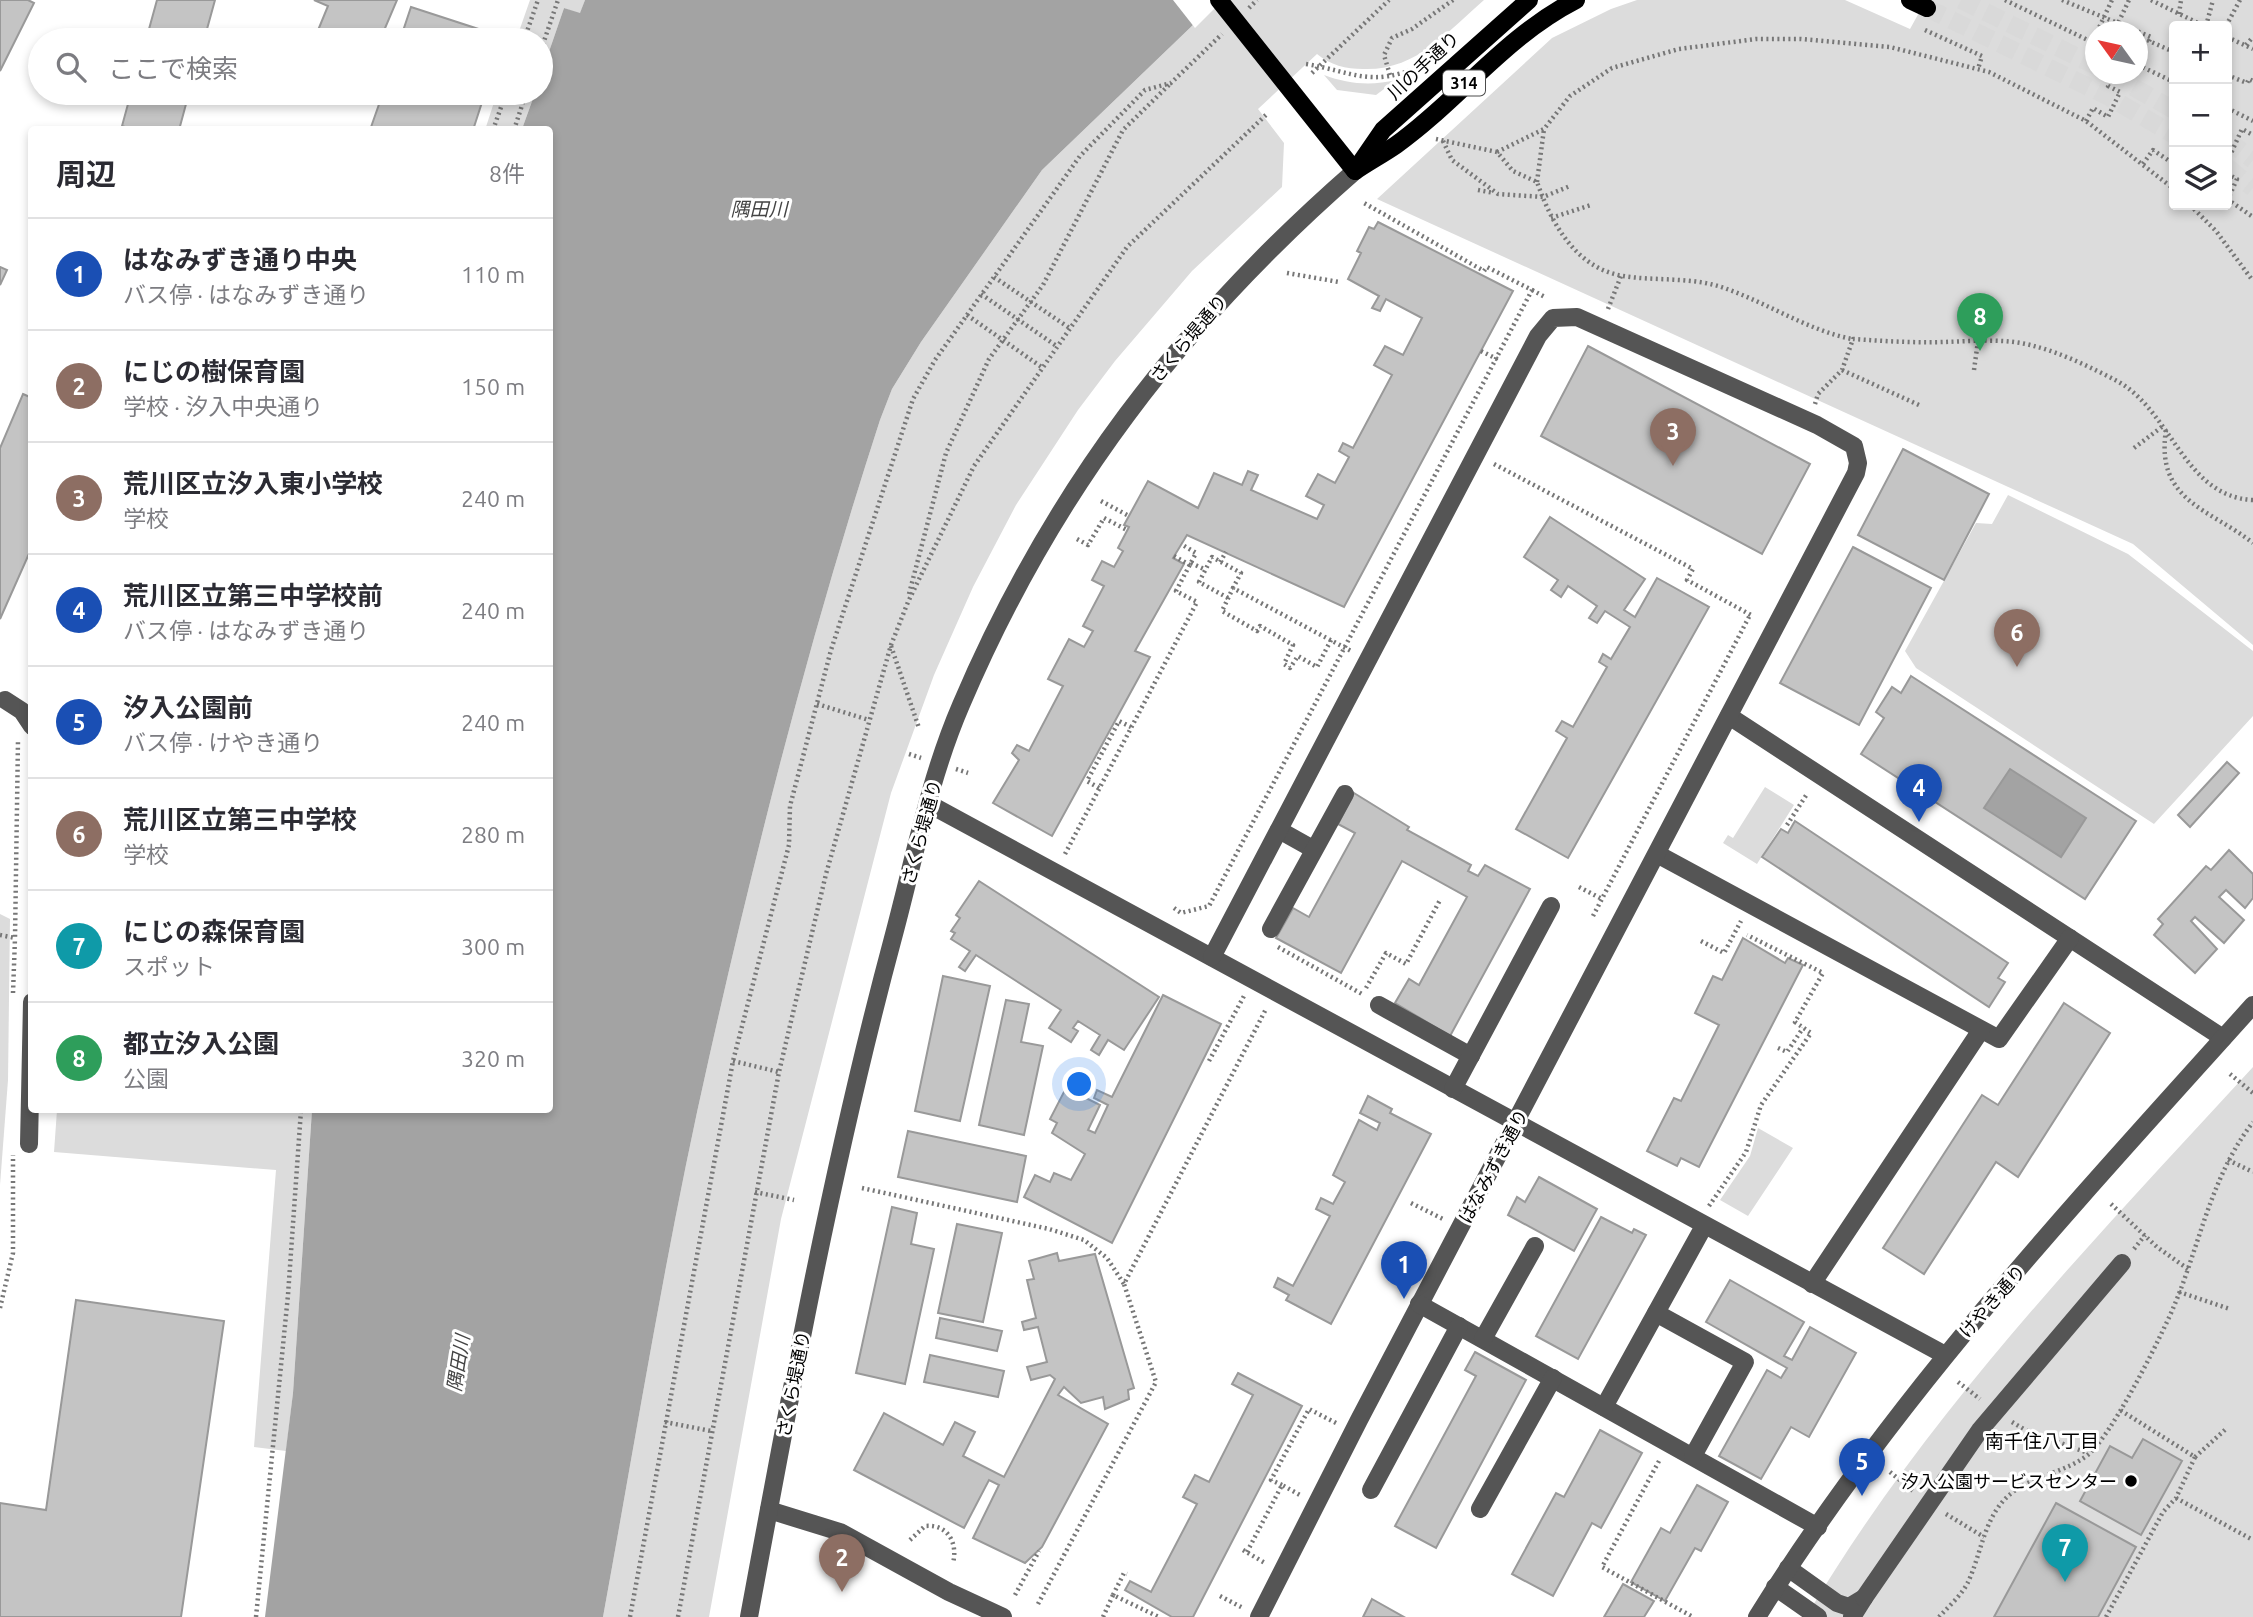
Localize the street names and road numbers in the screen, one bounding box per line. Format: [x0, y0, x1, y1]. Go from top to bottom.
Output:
street label: 川の手通り [1383, 27, 1463, 103]
road number: 314 [1443, 71, 1485, 96]
street label: さくら堤通り [1146, 290, 1230, 386]
street label: さくら堤通り [897, 777, 945, 887]
street label: はなみずき通り [1455, 1106, 1531, 1226]
street label: けやき通り [1955, 1260, 2029, 1342]
street label: さくら堤通り [773, 1329, 813, 1439]

